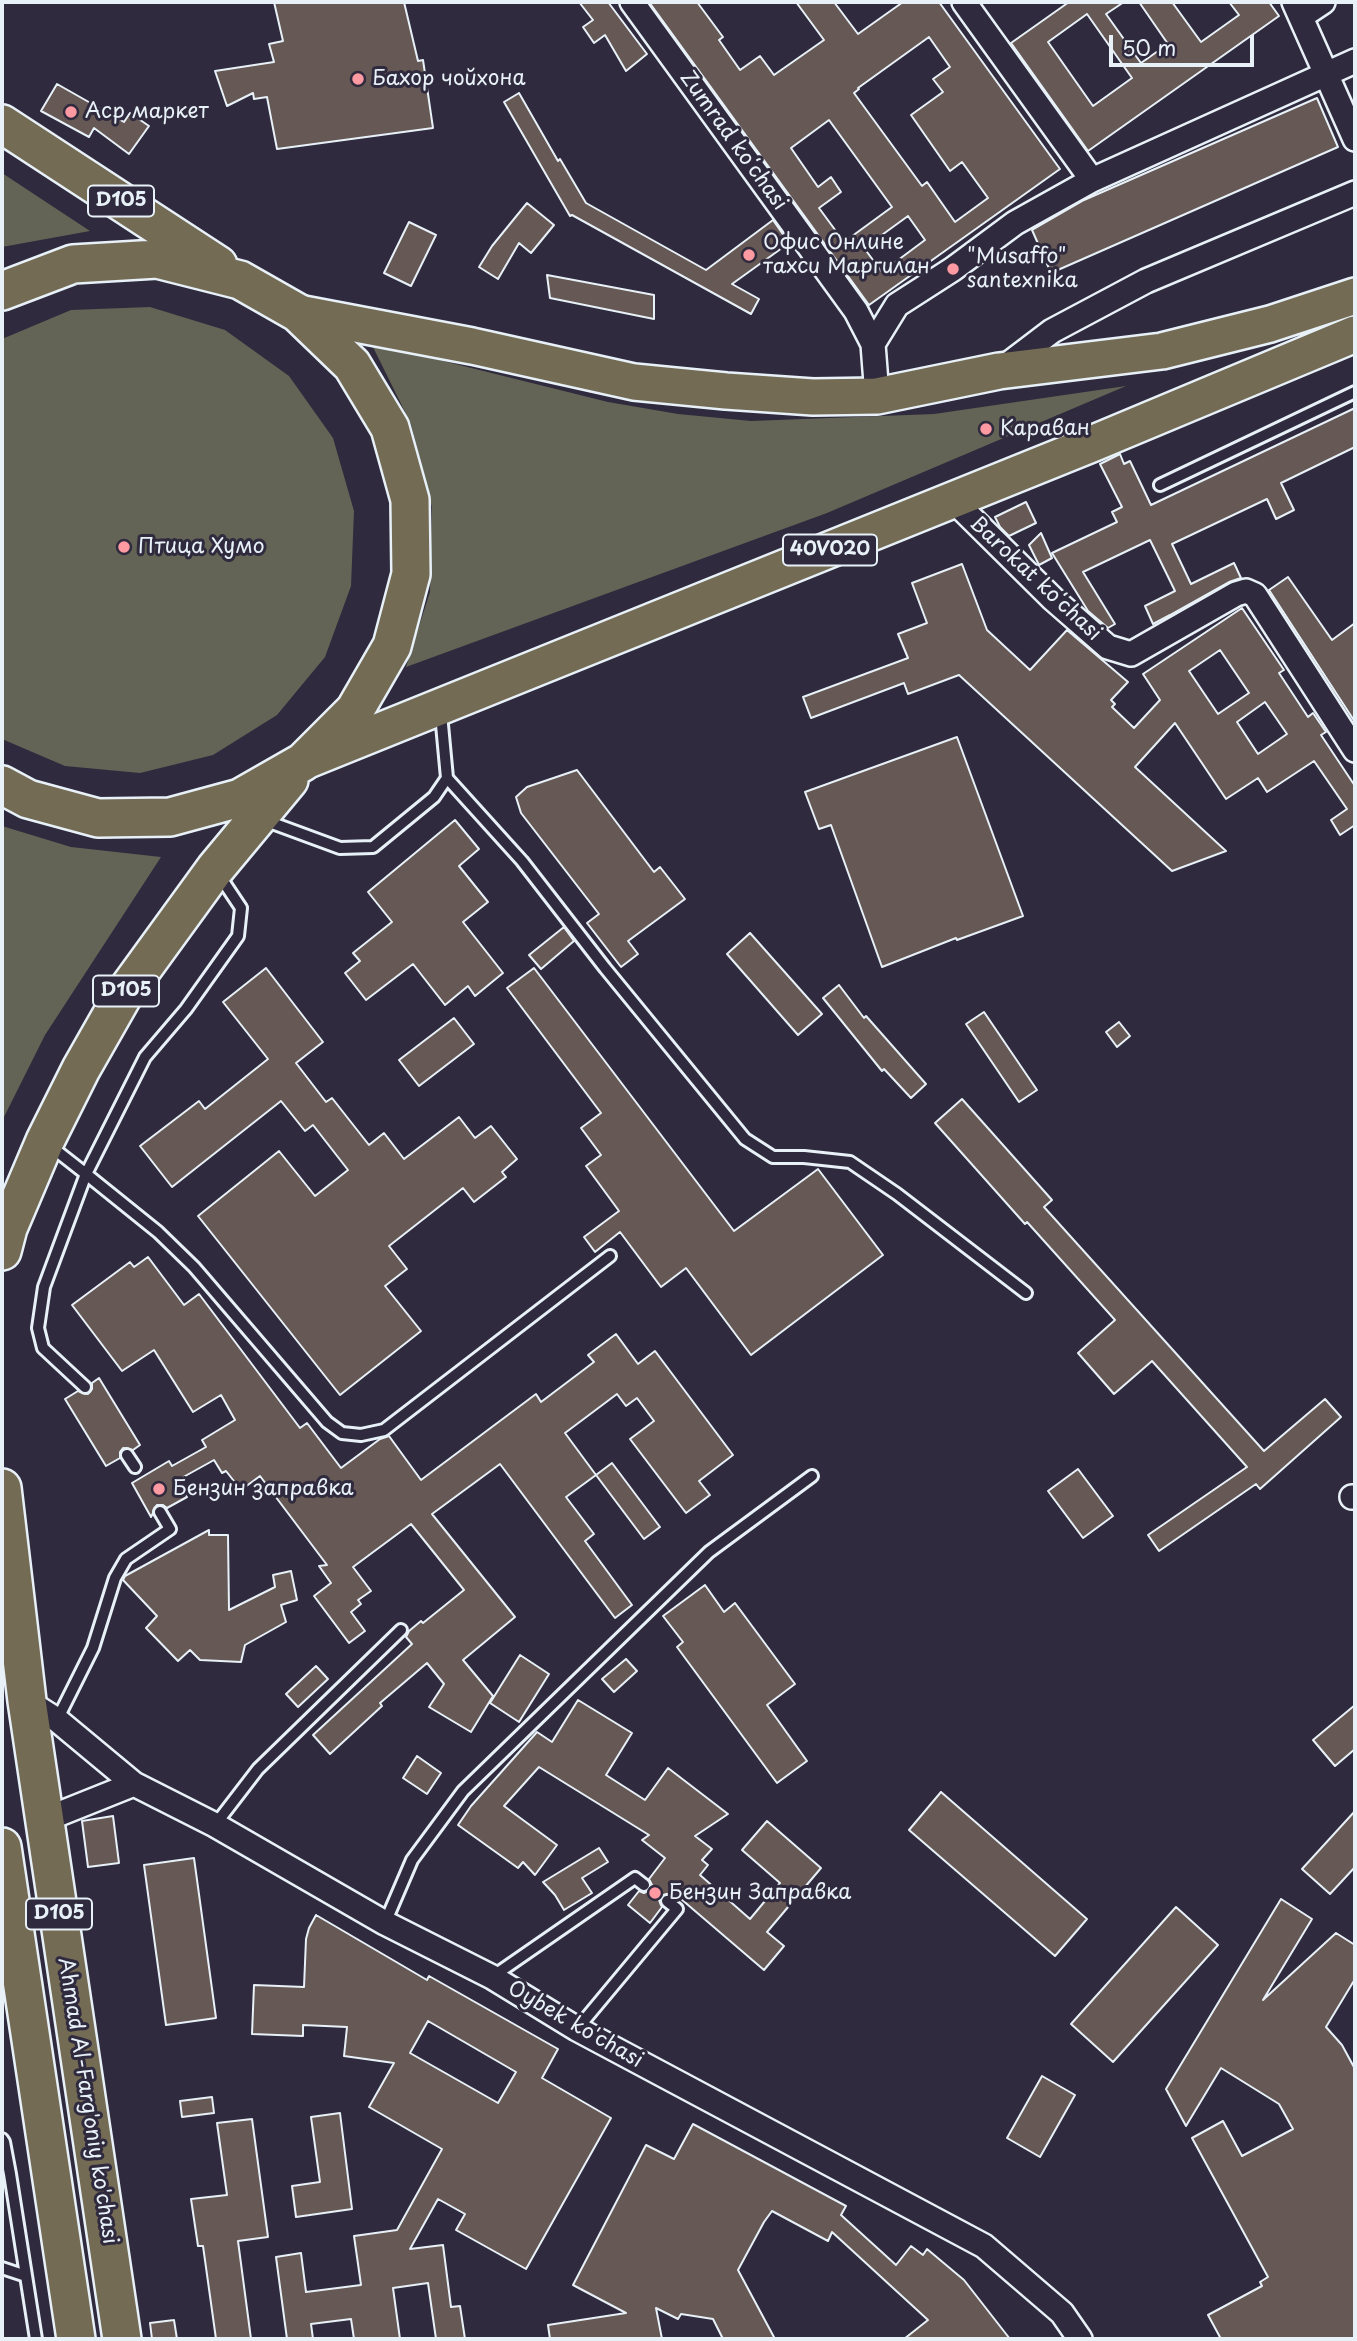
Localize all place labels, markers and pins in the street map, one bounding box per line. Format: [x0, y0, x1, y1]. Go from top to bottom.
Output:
place label: Бахор чойхона [372, 66, 526, 92]
marker: Бахор чойхона [350, 71, 366, 87]
place label: Аср маркет [85, 99, 209, 125]
marker: Аср маркет [63, 104, 79, 120]
place label: Офис Онлине тахси Маргилан [763, 230, 930, 280]
place label: "Musaffo" santexnika [967, 244, 1078, 294]
marker: Офис Онлине тахси Маргилан [741, 247, 757, 263]
marker: "Musaffo" santexnika [945, 261, 961, 277]
place label: Караван [1000, 416, 1090, 442]
marker: Караван [978, 421, 994, 437]
place label: Птица Хумо [138, 534, 265, 560]
marker: Птица Хумо [116, 539, 132, 555]
place label: Бензин заправка [173, 1476, 353, 1502]
marker: Бензин заправка [151, 1481, 167, 1497]
place label: Бензин Заправка [669, 1880, 851, 1906]
marker: Бензин Заправка [647, 1885, 663, 1901]

